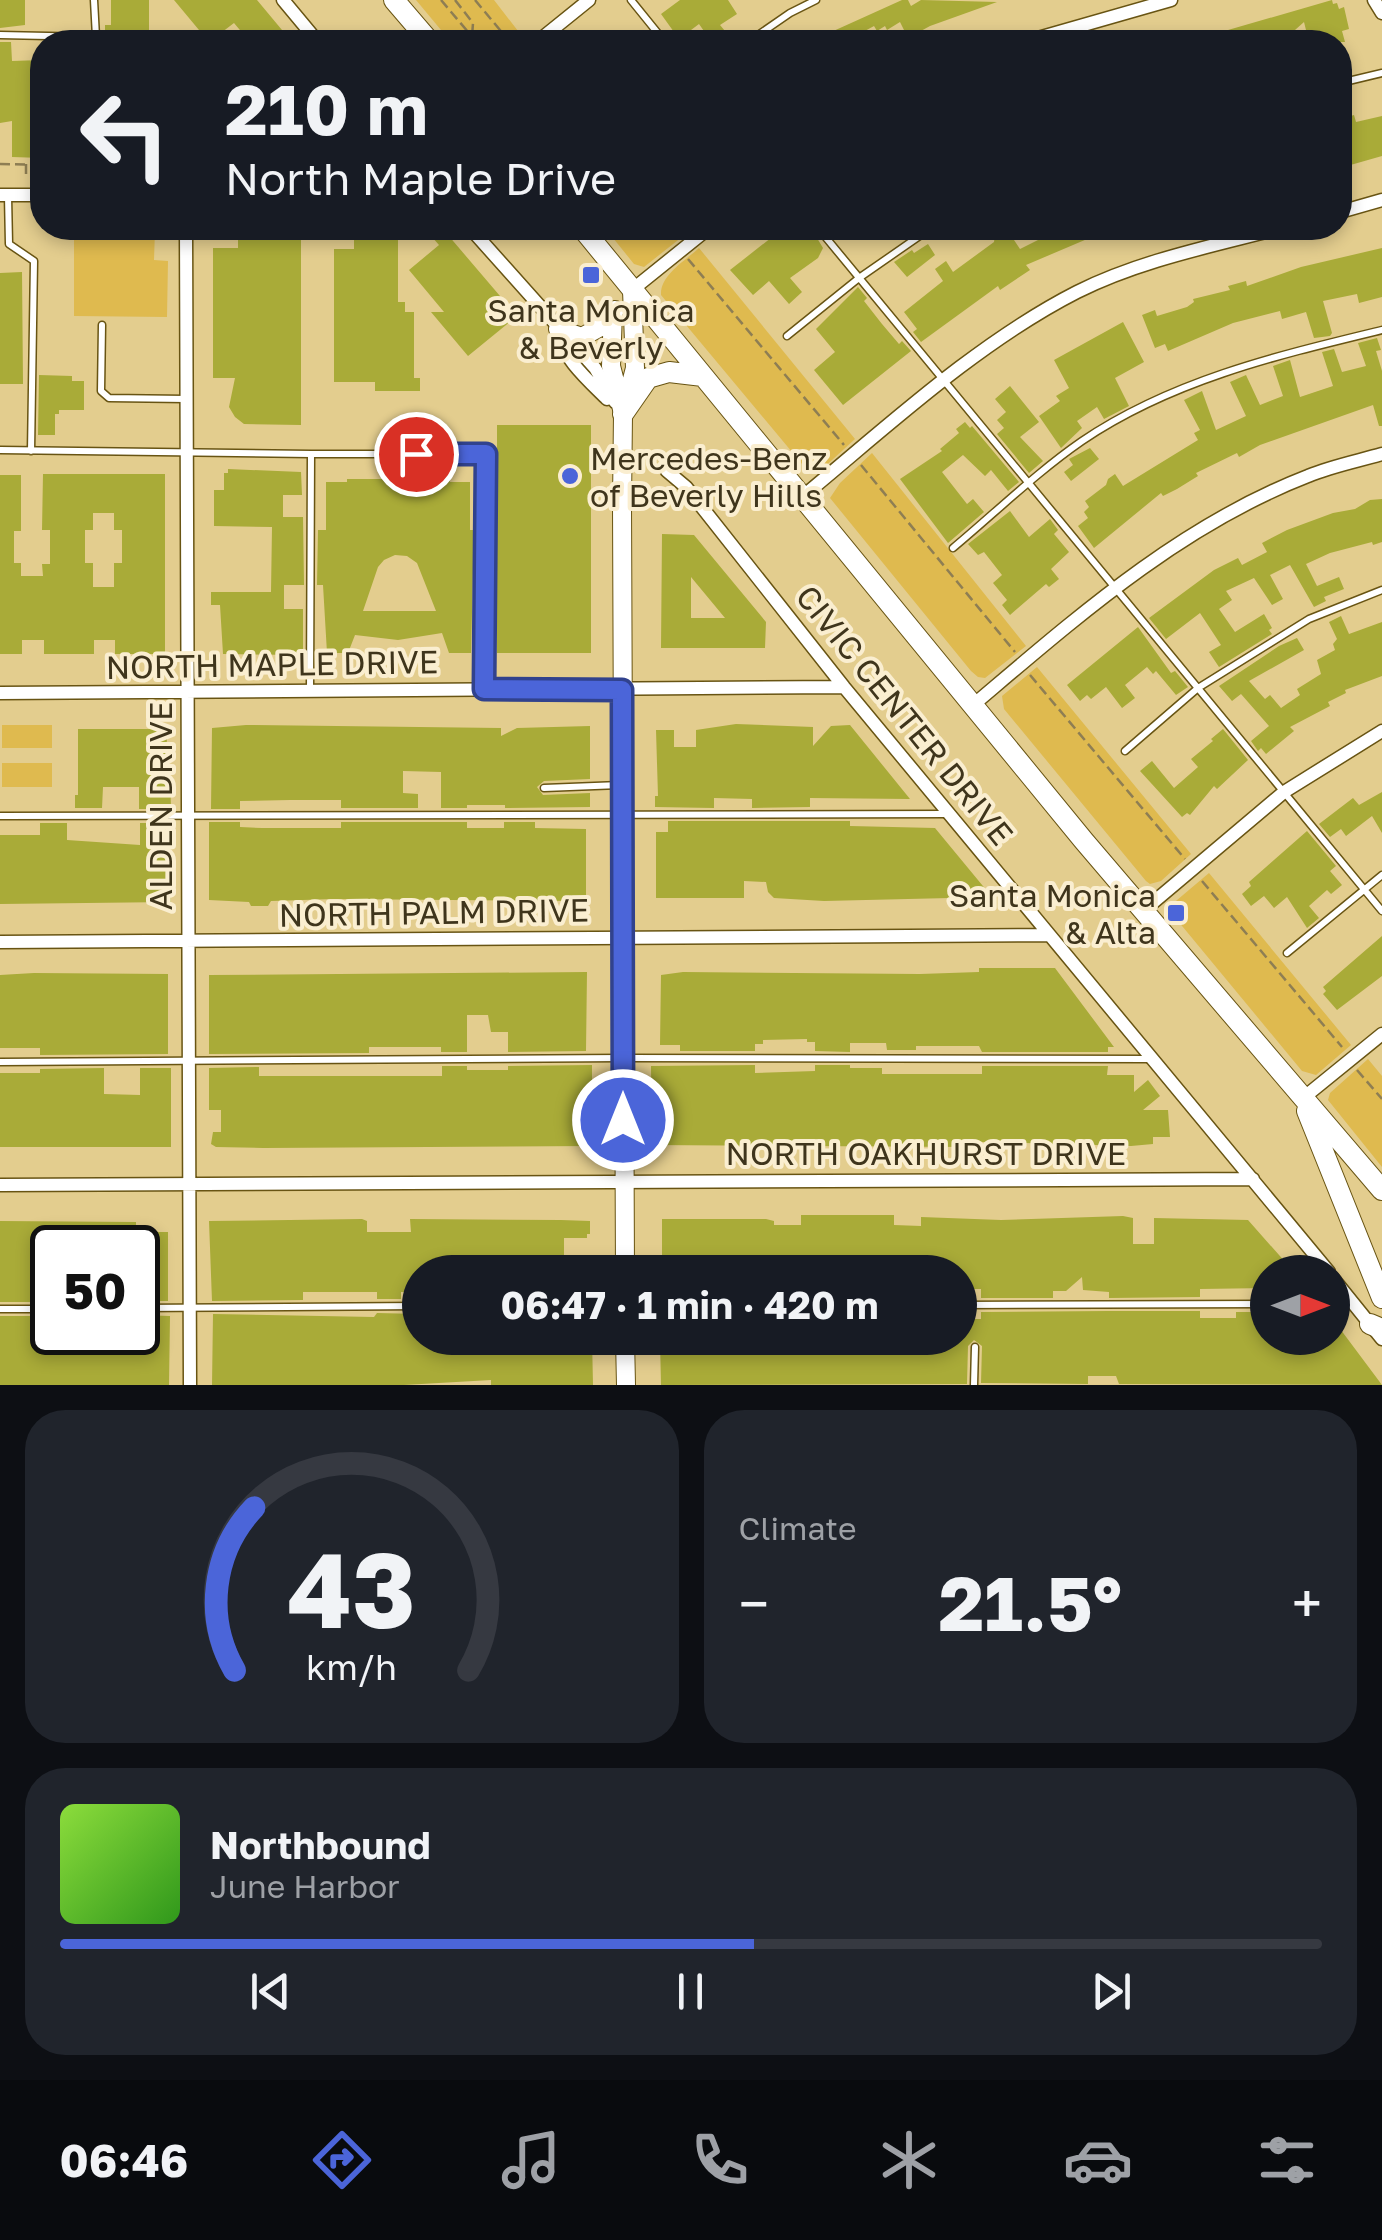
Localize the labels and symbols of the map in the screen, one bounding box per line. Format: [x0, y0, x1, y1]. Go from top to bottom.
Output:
marker: Santa Monica & Beverly [580, 264, 602, 286]
place label: Santa Monica & Beverly [487, 291, 695, 366]
pin [374, 412, 459, 497]
place label: Mercedes-Benz of Beverly Hills [590, 439, 828, 514]
marker: Mercedes-Benz of Beverly Hills [559, 465, 581, 487]
street label: CIVIC CENTER DRIVE [789, 578, 1021, 852]
street label: NORTH MAPLE DRIVE [105, 642, 439, 686]
street label: ALDEN DRIVE [141, 701, 179, 911]
place label: Santa Monica & Alta [949, 876, 1156, 951]
street label: NORTH PALM DRIVE [279, 890, 589, 934]
marker: Santa Monica & Alta [1165, 902, 1187, 924]
position arrow [571, 1068, 675, 1172]
street label: NORTH OAKHURST DRIVE [726, 1134, 1126, 1172]
speed limit sign: 50 [30, 1225, 160, 1355]
north arrow [1250, 1255, 1350, 1355]

